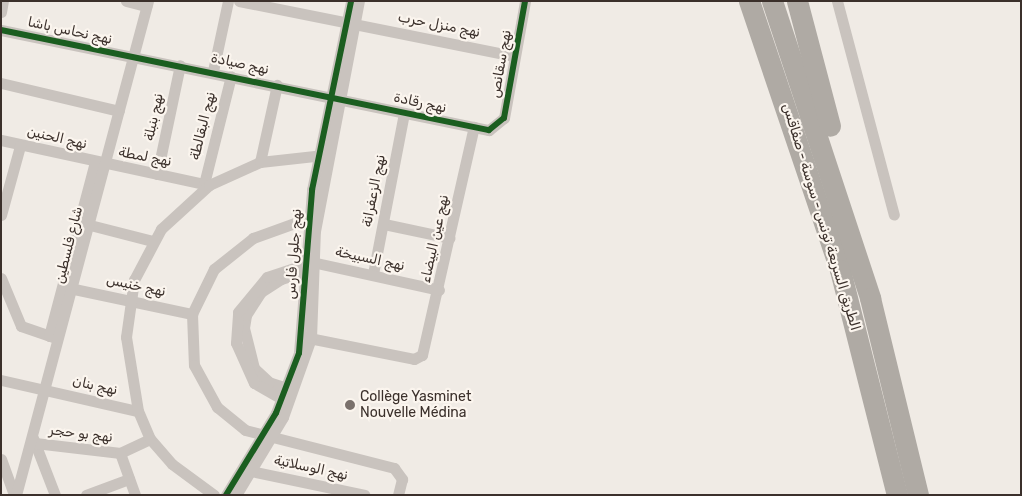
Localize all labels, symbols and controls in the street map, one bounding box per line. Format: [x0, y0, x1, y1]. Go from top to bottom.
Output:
street label: نهج منزل حرب [396, 9, 482, 41]
street label: نهج نحاس باشا [26, 14, 114, 48]
street label: نهج سقانص [487, 29, 515, 99]
street label: نهج صيادة [209, 50, 271, 78]
street label: نهج رقادة [392, 89, 448, 117]
street label: نهج البقالطة [186, 90, 220, 162]
street label: نهج بنبلة [141, 92, 167, 142]
street label: الطريق السريعة تونس - سوسة - صفاقس [778, 101, 864, 333]
street label: نهج الحنين [25, 123, 89, 153]
street label: نهج لمطة [117, 144, 173, 170]
street label: نهج الزعفرانة [359, 153, 389, 229]
street label: نهج عين البيضاء [417, 193, 453, 285]
street label: شارع فلسطين [51, 205, 87, 285]
street label: نهج جلول فارس [282, 208, 306, 300]
street label: نهج السبيخة [334, 243, 406, 275]
street label: نهج خنيس [105, 272, 167, 300]
street label: نهج بنان [71, 373, 119, 399]
place label: Collège Yasminet Nouvelle Médina [360, 389, 472, 422]
marker: Collège Yasminet Nouvelle Médina [344, 399, 356, 411]
street label: نهج بو حجر [48, 422, 114, 446]
street label: نهج الوسلاتية [272, 452, 350, 484]

